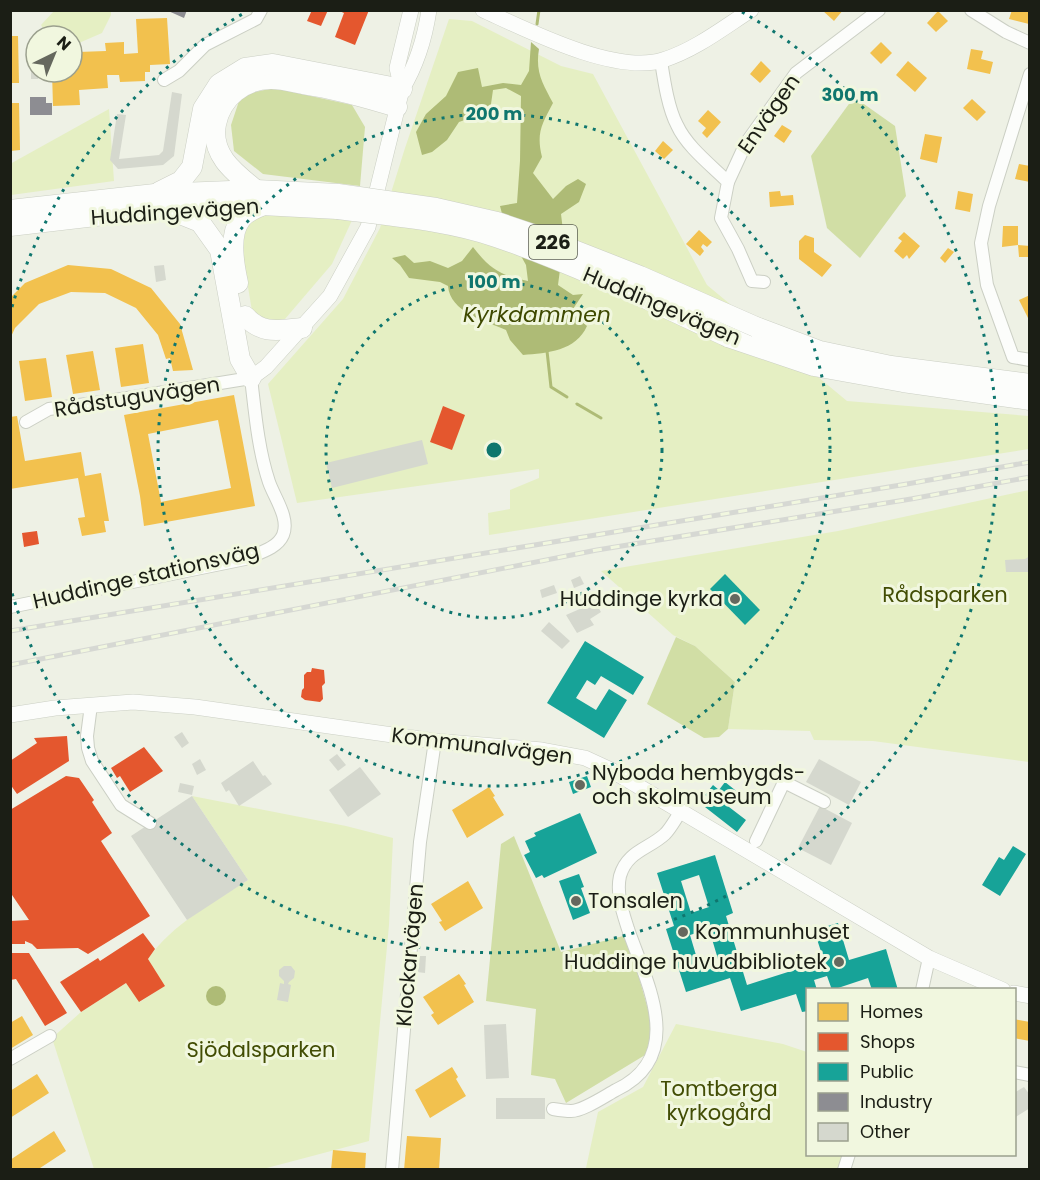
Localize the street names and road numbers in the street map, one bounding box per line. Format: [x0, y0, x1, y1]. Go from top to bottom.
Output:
street label: Envägen [731, 68, 807, 159]
street label: Huddingevägen [90, 191, 260, 232]
road number: 226 [529, 225, 577, 259]
street label: Huddingevägen [579, 259, 746, 352]
street label: Rådstuguvägen [52, 369, 222, 424]
street label: Huddinge stationsväg [30, 535, 262, 616]
street label: Kommunalvägen [390, 720, 574, 771]
street label: Klockarvägen [389, 882, 430, 1028]

